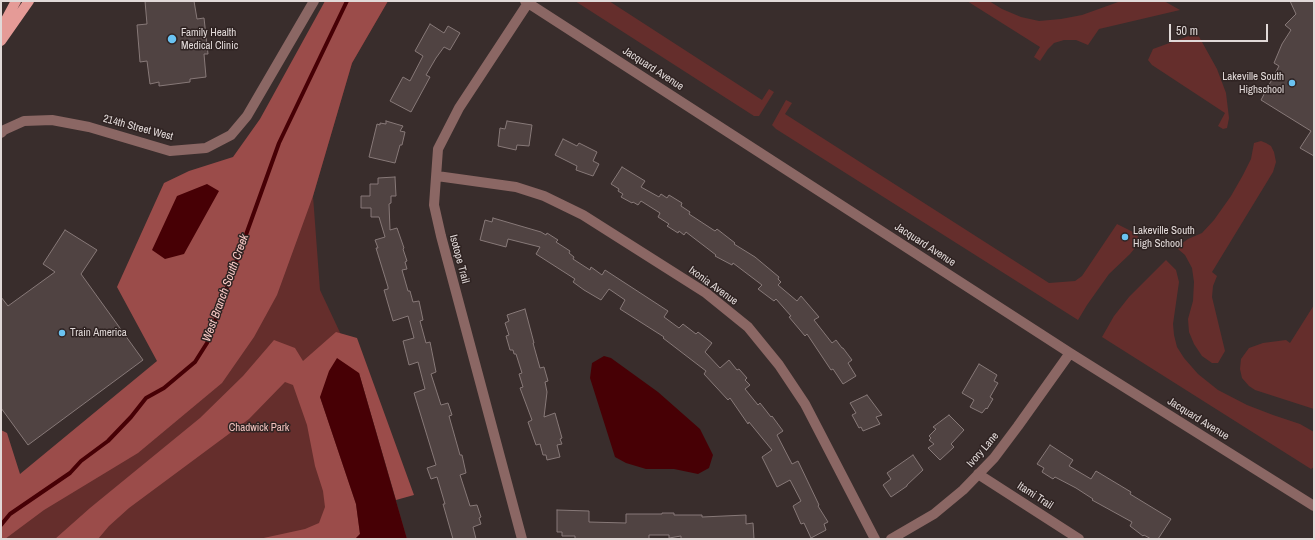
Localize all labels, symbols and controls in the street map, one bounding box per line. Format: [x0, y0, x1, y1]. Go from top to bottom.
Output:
scale bar [1171, 16, 1270, 42]
text: 50 m [1176, 23, 1198, 39]
place label: Family Health Medical Clinic [181, 26, 238, 52]
marker: Family Health Medical Clinic [166, 33, 178, 45]
street label: Jacquard Avenue [620, 44, 686, 94]
place label: Lakeville South Highschool [1222, 70, 1284, 96]
marker: Lakeville South Highschool [1287, 78, 1297, 88]
street label: 214th Street West [101, 112, 175, 144]
street label: Jacquard Avenue [892, 220, 958, 270]
place label: Lakeville South High School [1133, 224, 1195, 250]
water label: West Branch South Creek [200, 232, 252, 344]
marker: Lakeville South High School [1120, 232, 1130, 242]
street label: Isotope Trail [446, 233, 472, 285]
street label: Ixonia Avenue [686, 264, 740, 308]
place label: Train America [70, 326, 127, 340]
marker: Train America [57, 328, 67, 338]
street label: Jacquard Avenue [1165, 395, 1231, 443]
park label: Chadwick Park [229, 421, 289, 435]
street label: Ivory Lane [964, 430, 1002, 470]
street label: Itami Trail [1015, 479, 1055, 513]

